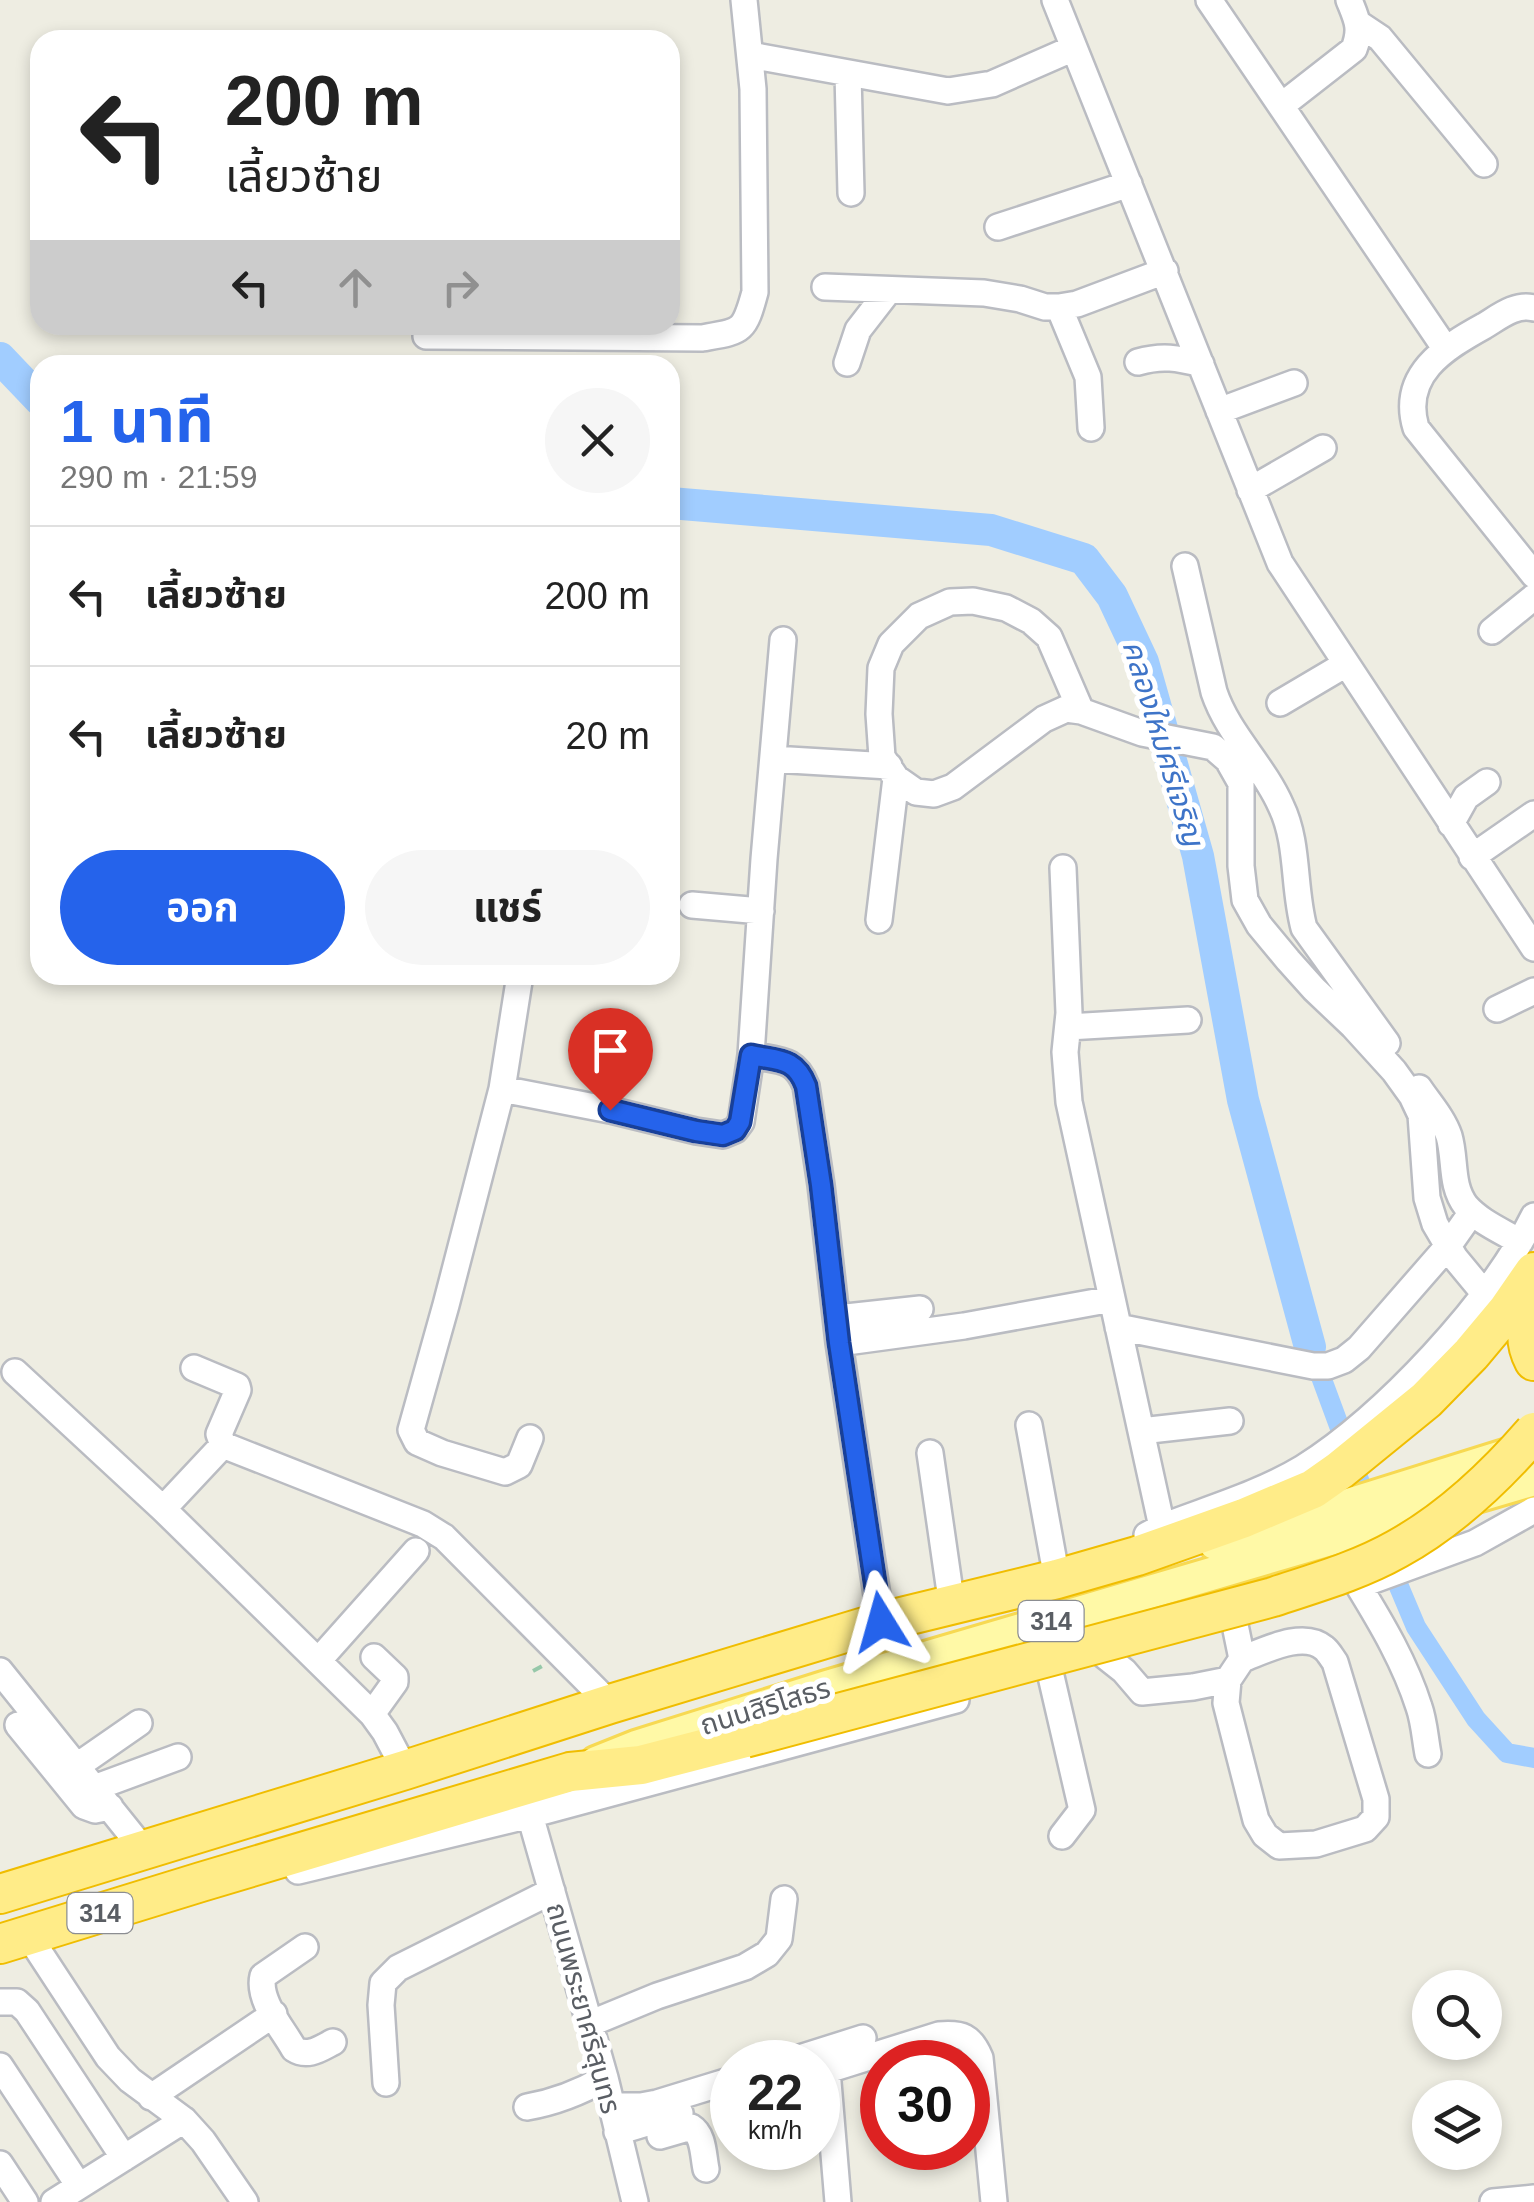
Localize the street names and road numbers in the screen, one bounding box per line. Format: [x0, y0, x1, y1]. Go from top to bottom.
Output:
road number: 314 [1018, 1601, 1084, 1641]
street label: ถนนสิริโสธร [696, 1672, 834, 1741]
road number: 314 [68, 1893, 132, 1933]
street label: ถนนพระยาศรีสุนทร [540, 1899, 627, 2117]

